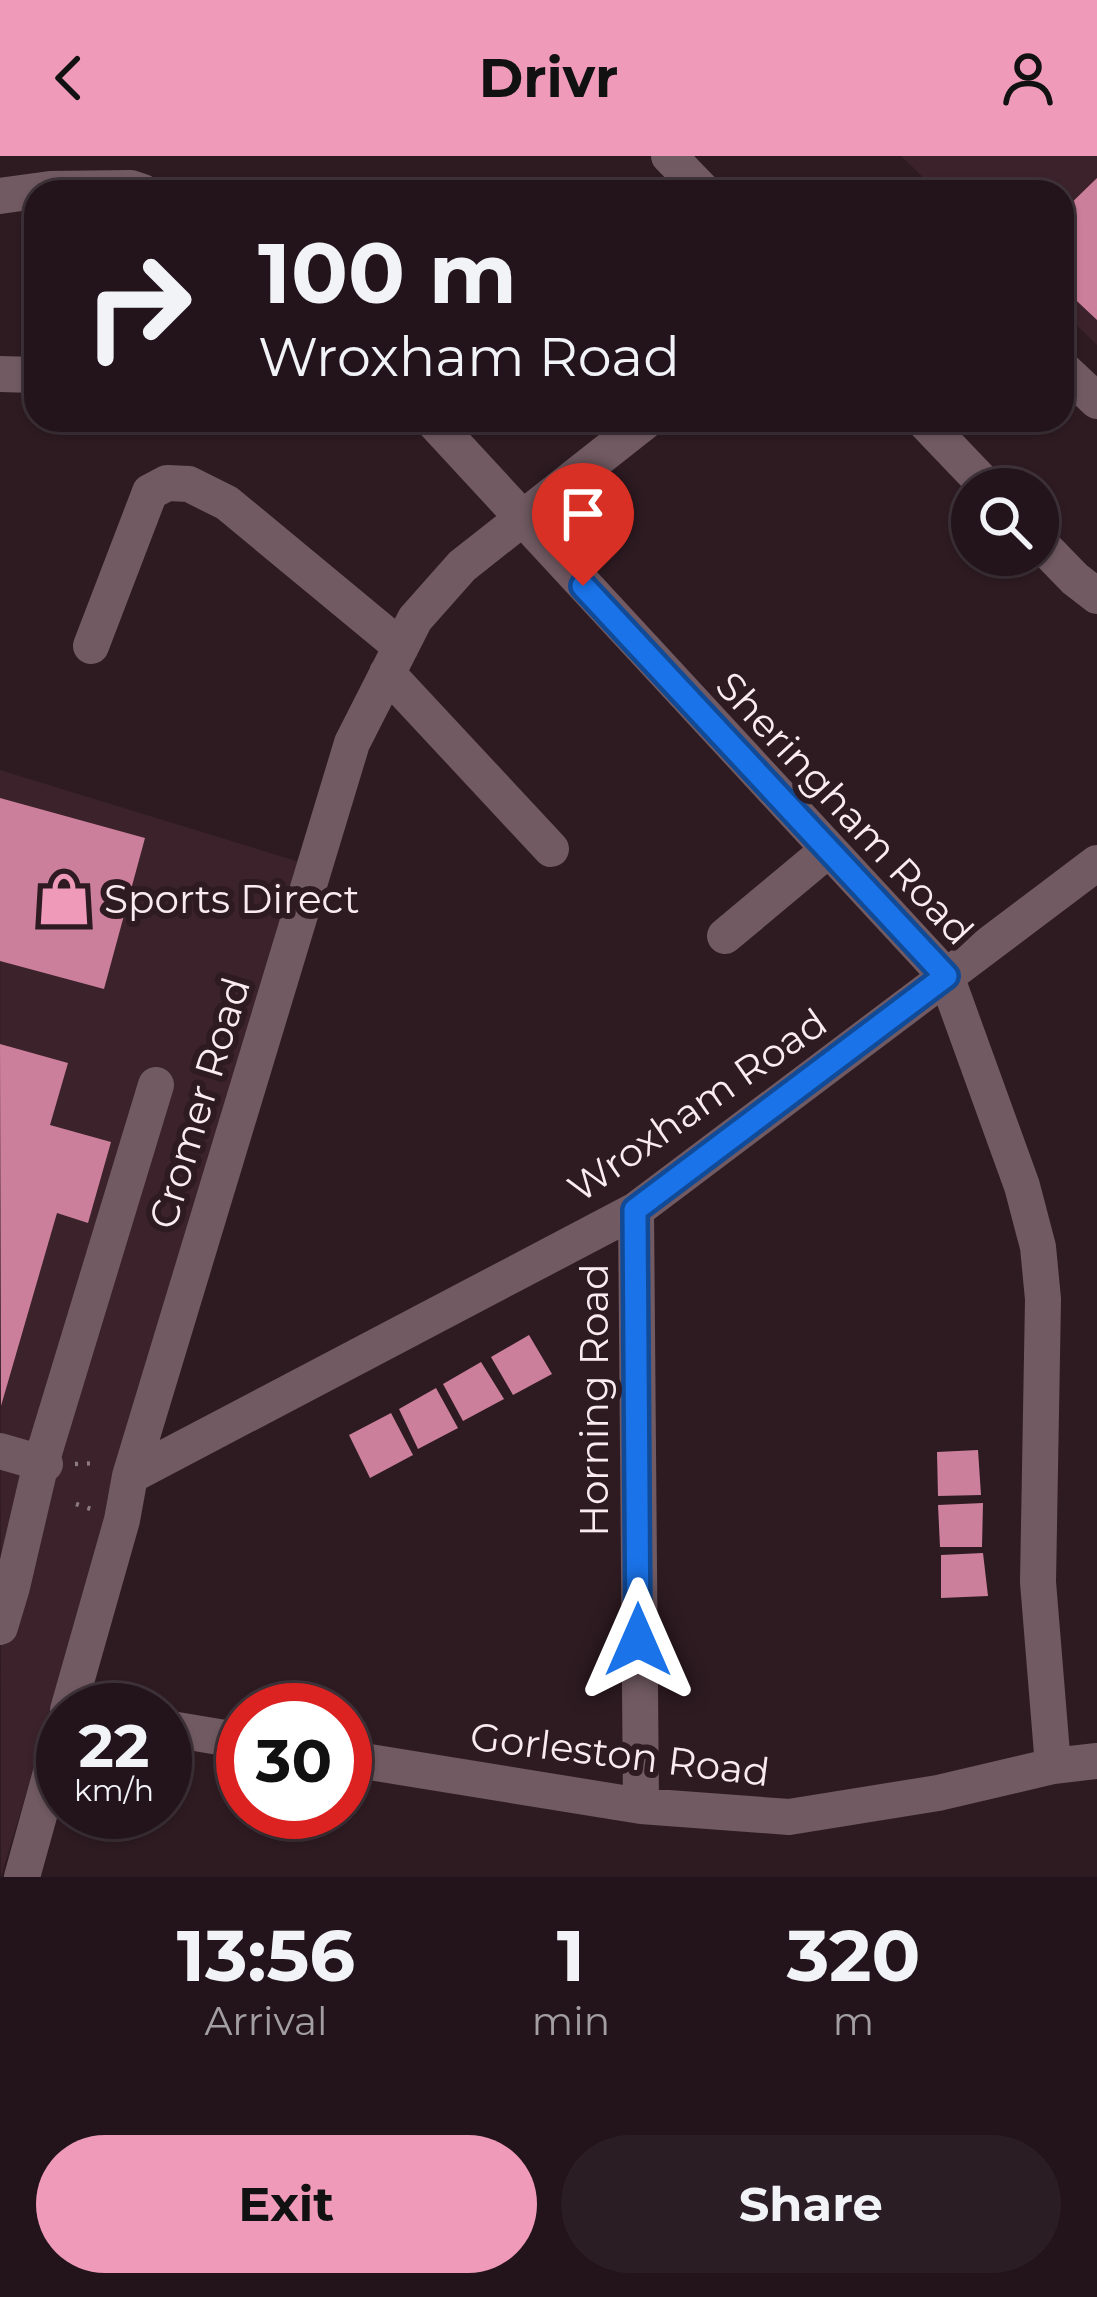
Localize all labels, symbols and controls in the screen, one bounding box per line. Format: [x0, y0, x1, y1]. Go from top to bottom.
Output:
icon: back [36, 45, 102, 111]
text: Drivr [479, 45, 618, 111]
icon: person [995, 45, 1061, 111]
text: 100 m [258, 222, 517, 324]
icon: right [60, 228, 216, 384]
text: Wroxham Road [258, 324, 680, 390]
pin [532, 463, 634, 586]
map controls [951, 468, 1059, 576]
button: search [951, 468, 1059, 576]
icon: arrive [550, 481, 616, 547]
street label: Sheringham Road [706, 662, 984, 954]
shop icon: Sports Direct [35, 870, 93, 928]
place label: Sports Direct [104, 875, 360, 923]
street label: Cromer Road [138, 972, 260, 1234]
street label: Wroxham Road [558, 998, 836, 1212]
street label: Horning Road [570, 1263, 618, 1537]
position arrow [575, 1577, 701, 1703]
speed limit sign: 30 [216, 1683, 372, 1839]
text: 22 [79, 1709, 149, 1782]
street label: Gorleston Road [468, 1712, 772, 1796]
text: km/h [74, 1772, 154, 1809]
text: 13:56 [177, 1911, 355, 1999]
text: 1 [557, 1911, 585, 1999]
text: 320 [787, 1911, 920, 1999]
text: Arrival [204, 1997, 327, 2045]
text: min [532, 1997, 610, 2045]
text: m [833, 1997, 874, 2045]
button: Exit [36, 2135, 537, 2273]
button: Share [561, 2135, 1061, 2273]

